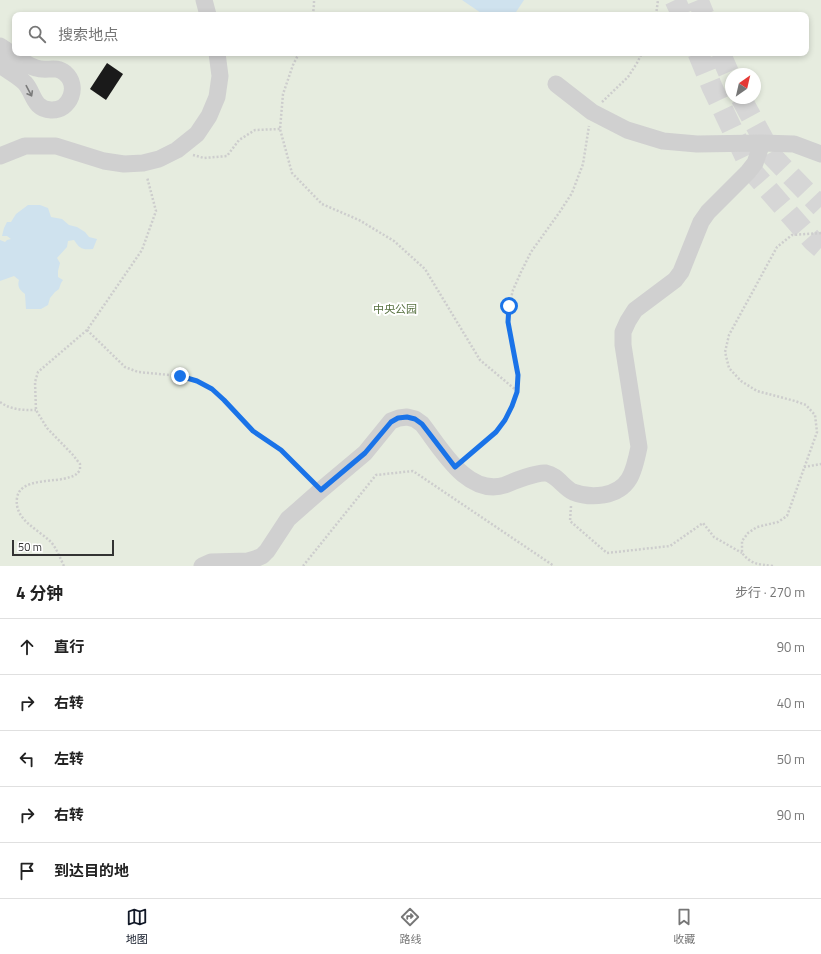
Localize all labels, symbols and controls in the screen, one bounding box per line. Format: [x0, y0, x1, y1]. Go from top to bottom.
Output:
search box [12, 12, 809, 56]
icon: search [26, 23, 48, 45]
text: 搜索地点 [58, 23, 118, 46]
north arrow [725, 68, 761, 104]
one-way arrow [25, 84, 33, 96]
route start [500, 297, 518, 315]
park label: 中央公园 [373, 301, 417, 317]
route end [171, 367, 189, 385]
scale bar [12, 538, 114, 557]
text: 50 m [18, 539, 42, 555]
text: 4 分钟 [16, 580, 63, 606]
text: 步行 · 270 m [735, 582, 805, 602]
text: 直行 [54, 635, 84, 658]
icon: ahead [16, 636, 38, 658]
text: 90 m [777, 637, 805, 657]
text: 右转 [54, 691, 84, 714]
icon: right [16, 692, 38, 714]
text: 40 m [777, 693, 805, 713]
text: 左转 [54, 747, 84, 770]
icon: left [16, 748, 38, 770]
text: 50 m [777, 749, 805, 769]
text: 右转 [54, 803, 84, 826]
icon: right [16, 804, 38, 826]
text: 90 m [777, 805, 805, 825]
text: 到达目的地 [54, 859, 129, 882]
icon: arrive [16, 860, 38, 882]
tab: 地图 [126, 906, 148, 947]
tab: 路线 [399, 906, 421, 947]
tab: 收藏 [673, 906, 695, 947]

